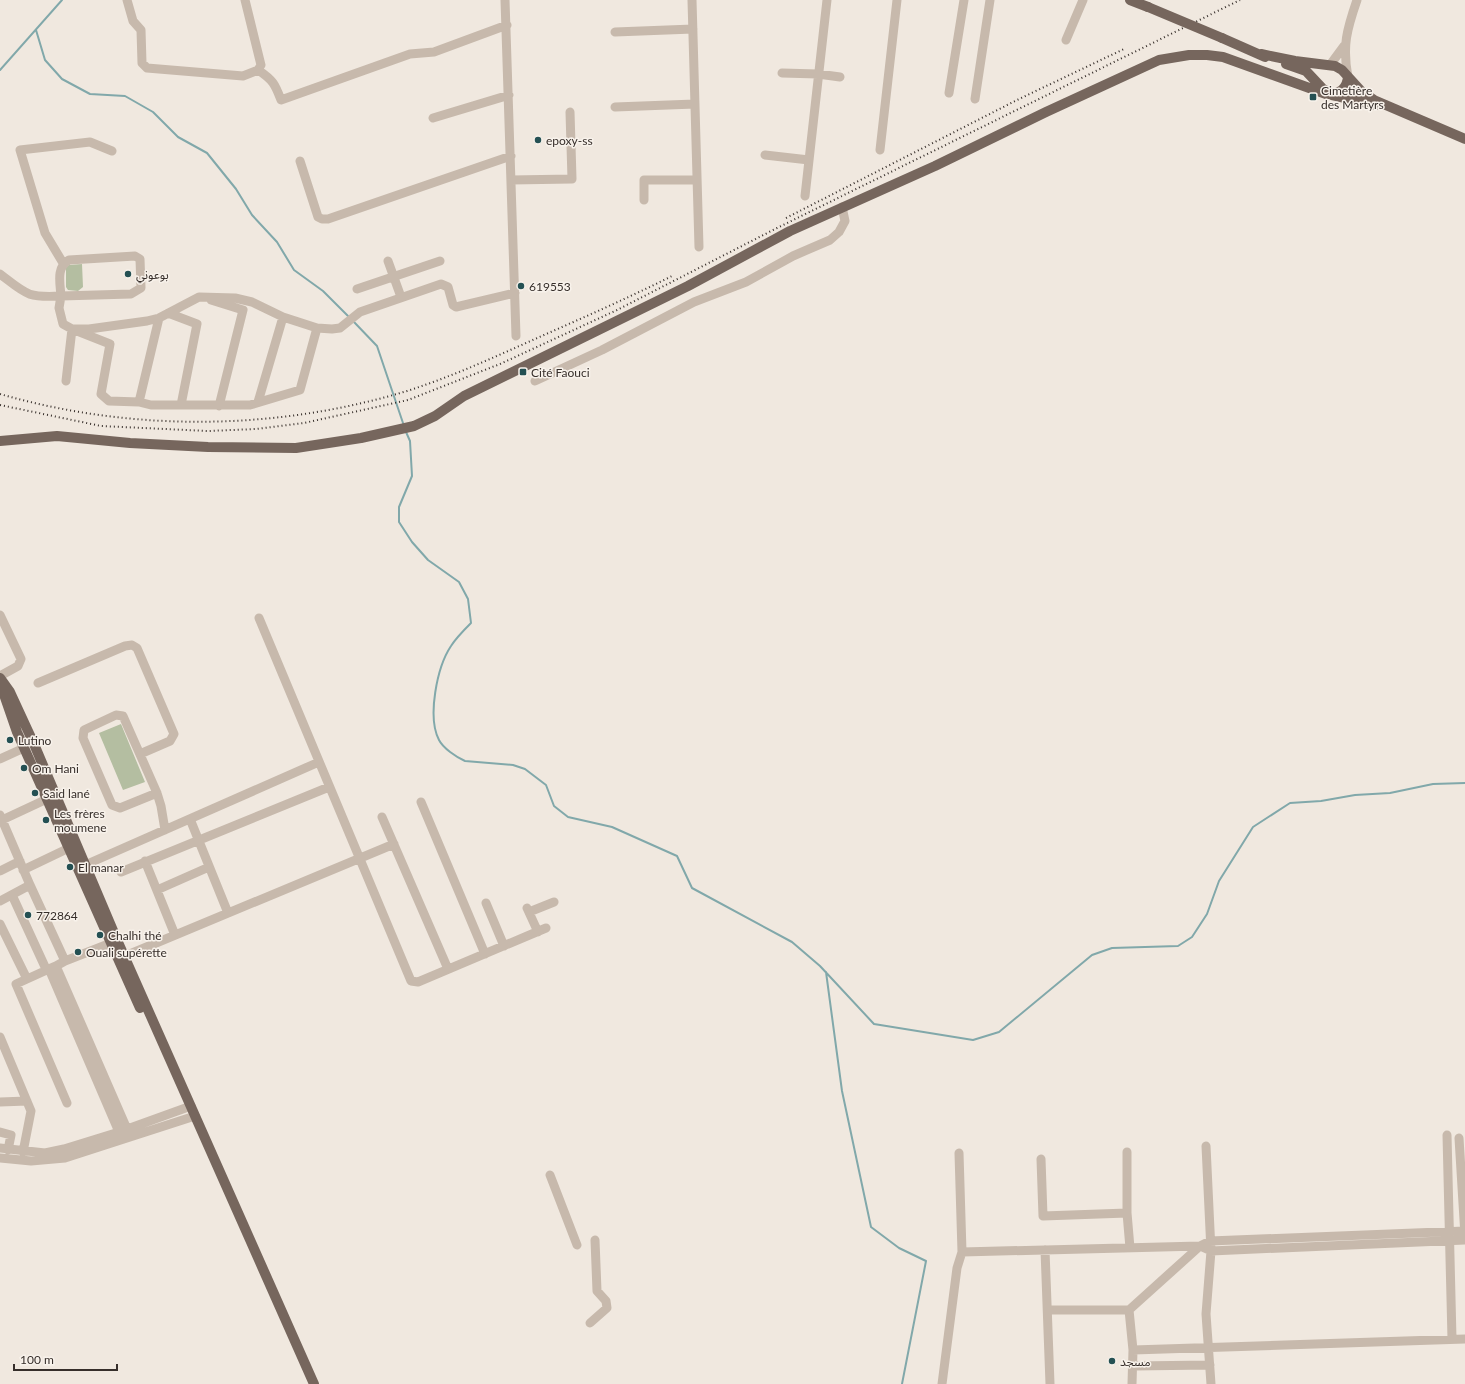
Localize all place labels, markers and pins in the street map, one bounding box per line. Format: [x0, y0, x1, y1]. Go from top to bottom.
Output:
place label: Cimetière des Martyrs [1321, 83, 1384, 112]
marker: Cimetière des Martyrs [1308, 92, 1318, 102]
place label: epoxy-ss [546, 133, 593, 148]
marker: epoxy-ss [533, 135, 543, 145]
place label: بوعوني [136, 267, 169, 284]
marker: بوعوني [123, 269, 133, 279]
place label: 619553 [529, 279, 571, 294]
marker: 619553 [516, 281, 526, 291]
place label: Cité Faouci [531, 365, 590, 380]
marker: Cité Faouci [518, 367, 528, 377]
place label: Lutino [18, 733, 52, 748]
marker: Lutino [5, 735, 15, 745]
place label: Om Hani [32, 761, 79, 776]
marker: Om Hani [19, 763, 29, 773]
place label: Said lané [43, 786, 90, 801]
marker: Said lané [30, 788, 40, 798]
place label: Les frères moumene [54, 806, 107, 835]
marker: Les frères moumene [41, 815, 51, 825]
place label: El manar [78, 860, 124, 875]
marker: El manar [65, 862, 75, 872]
place label: 772864 [36, 908, 78, 923]
marker: 772864 [23, 910, 33, 920]
place label: Chalhi thé [108, 928, 162, 943]
marker: Chalhi thé [95, 930, 105, 940]
place label: Ouali supérette [86, 945, 167, 960]
marker: Ouali supérette [73, 947, 83, 957]
place label: مسجد [1120, 1354, 1151, 1369]
marker: مسجد [1107, 1356, 1117, 1366]

